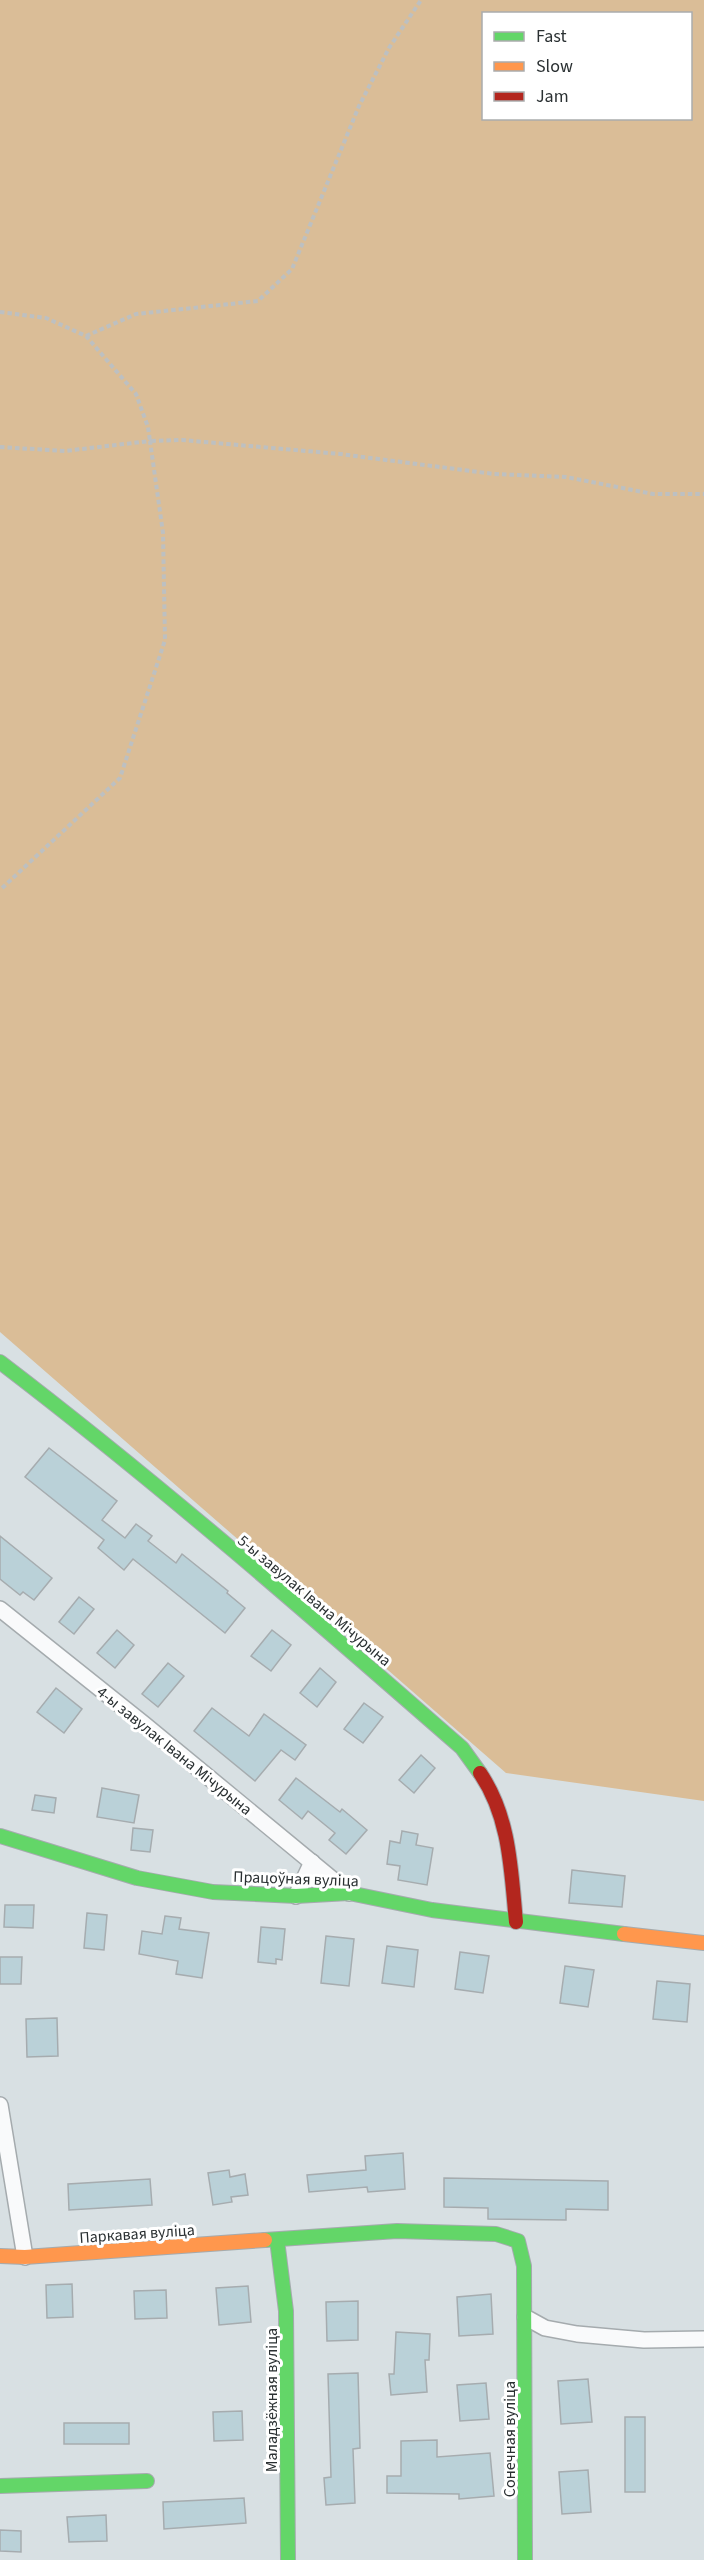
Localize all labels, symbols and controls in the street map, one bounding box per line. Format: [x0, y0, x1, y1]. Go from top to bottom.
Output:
legend [482, 12, 692, 120]
text: Fast [536, 24, 567, 49]
text: Slow [536, 54, 573, 79]
text: Jam [536, 84, 569, 109]
street label: 5-ы завулак Івана Мічурына [233, 1530, 396, 1672]
street label: 4-ы завулак Івана Мічурына [92, 1681, 257, 1820]
street label: Працоўная вуліца [233, 1866, 359, 1892]
street label: Паркавая вуліца [79, 2219, 196, 2249]
street label: Маладзёжная вуліца [261, 2328, 283, 2472]
street label: Сонечная вуліца [499, 2381, 521, 2497]

